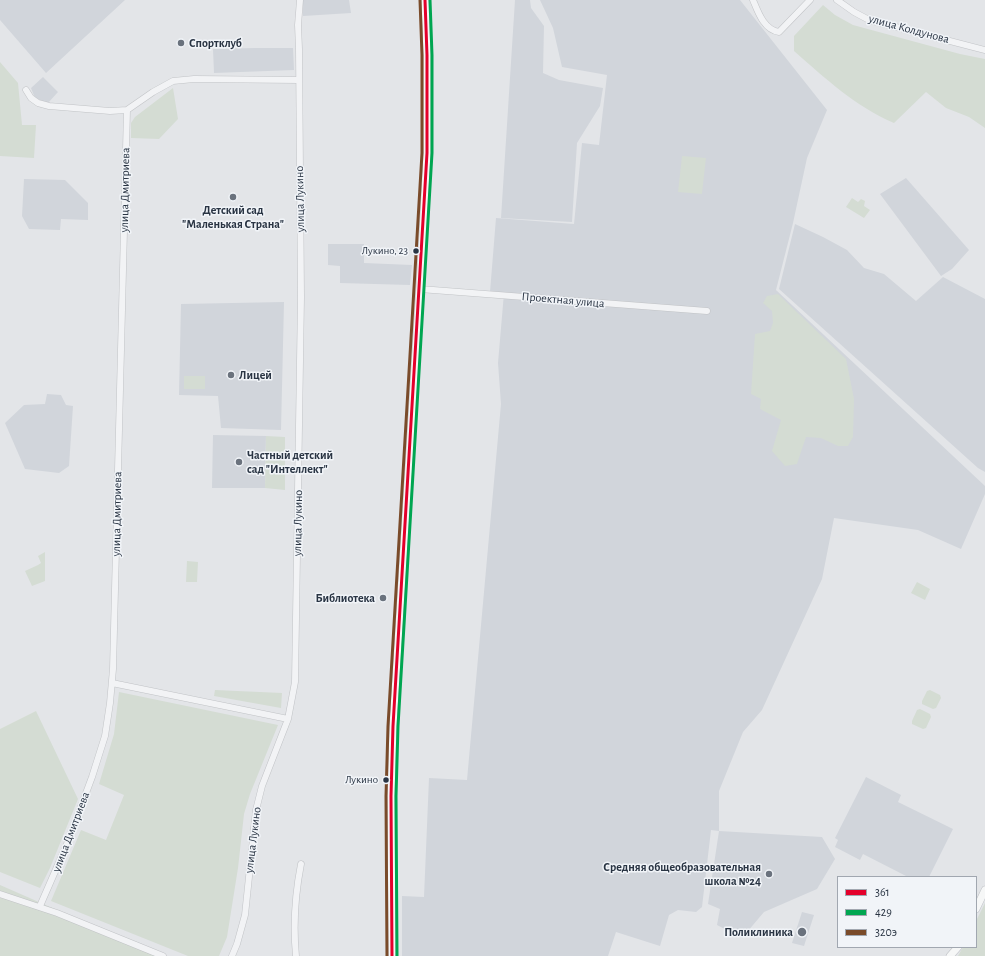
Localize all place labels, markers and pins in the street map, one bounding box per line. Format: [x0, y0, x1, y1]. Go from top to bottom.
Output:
place label: Спортклуб [189, 36, 242, 50]
marker: Спортклуб [176, 38, 186, 48]
marker: Детский сад "Маленькая Страна" [228, 192, 238, 202]
place label: Детский сад "Маленькая Страна" [182, 203, 284, 231]
place label: Лукино, 23 [362, 244, 408, 258]
marker: Лукино, 23 [411, 246, 421, 256]
place label: Лицей [239, 368, 272, 382]
marker: Лицей [226, 370, 236, 380]
place label: Частный детский сад "Интеллект" [247, 448, 333, 476]
marker: Частный детский сад "Интеллект" [234, 457, 244, 467]
place label: Библиотека [315, 591, 375, 605]
marker: Библиотека [378, 593, 388, 603]
place label: Лукино [345, 773, 378, 787]
marker: Лукино [381, 775, 391, 785]
place label: Средняя общеобразовательная школа №24 [603, 860, 761, 888]
marker: Средняя общеобразовательная школа №24 [764, 869, 774, 879]
place label: Поликлиника [724, 925, 793, 939]
marker: Поликлиника [796, 926, 808, 938]

